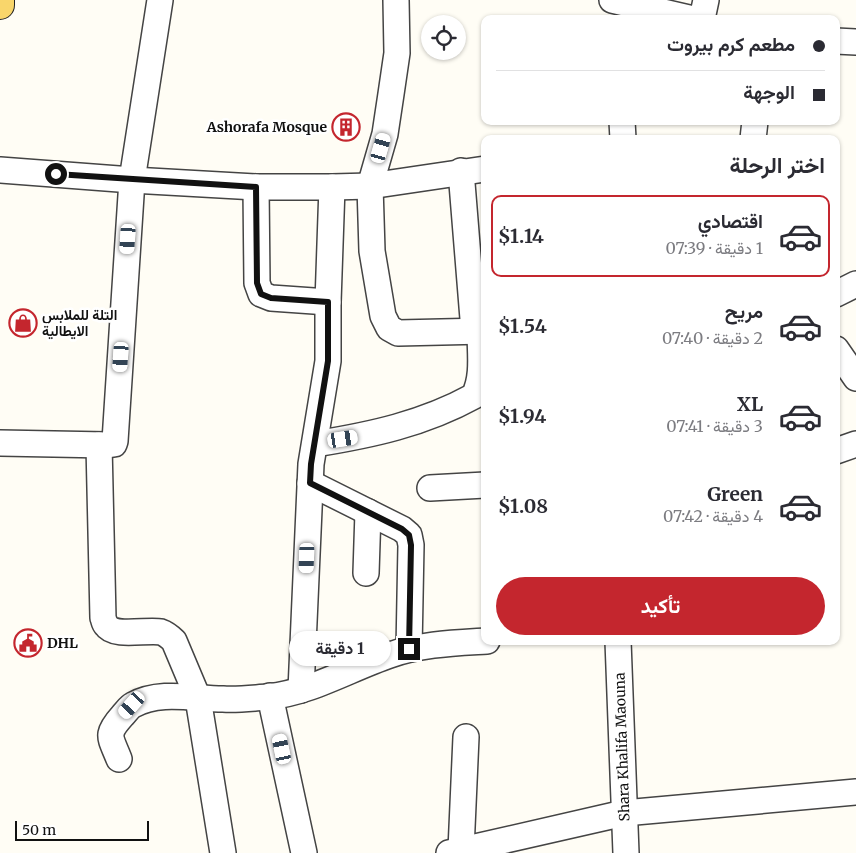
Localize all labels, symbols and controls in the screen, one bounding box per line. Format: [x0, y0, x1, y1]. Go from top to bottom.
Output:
map controls [421, 15, 466, 60]
button: locate [421, 15, 466, 60]
text: مطعم كرم بيروت [667, 32, 795, 56]
text: الوجهة [743, 80, 795, 104]
building icon: Ashorafa Mosque [331, 112, 361, 142]
place label: Ashorafa Mosque [206, 118, 327, 136]
car [369, 132, 392, 164]
text: اختر الرحلة [730, 151, 825, 179]
route start [45, 163, 67, 185]
text: اقتصادي [698, 209, 763, 233]
icon: car [778, 214, 823, 259]
car [119, 224, 136, 254]
text: $1.14 [498, 224, 544, 248]
text: 1 دقيقة · 07:39 [665, 238, 763, 258]
text: مريح [725, 299, 763, 323]
icon: car [778, 304, 823, 349]
place label: التلة للملابس الايطالية [42, 306, 117, 340]
shop icon: التلة للملابس الايطالية [8, 308, 38, 338]
text: $1.54 [498, 314, 547, 338]
text: 2 دقيقة · 07:40 [662, 328, 763, 348]
car [112, 342, 129, 372]
text: XL [737, 392, 763, 416]
icon: car [778, 394, 823, 439]
text: $1.94 [498, 404, 546, 428]
text: 3 دقيقة · 07:41 [666, 416, 763, 436]
car [327, 429, 358, 449]
text: Green [707, 482, 763, 506]
icon: car [778, 484, 823, 529]
text: $1.08 [498, 494, 548, 518]
text: 4 دقيقة · 07:42 [663, 506, 763, 526]
car [298, 543, 315, 573]
button: تأكيد [496, 577, 825, 635]
public building icon: DHL [13, 628, 43, 658]
callout: 1 دقيقة [289, 632, 392, 666]
place label: DHL [47, 634, 78, 652]
text: 1 دقيقة [316, 638, 364, 658]
route end [398, 638, 420, 660]
street label: Shara Khalifa Maouna [610, 672, 634, 822]
car [116, 689, 147, 721]
car [271, 733, 292, 765]
scale bar [15, 818, 149, 841]
text: 50 m [22, 821, 56, 839]

